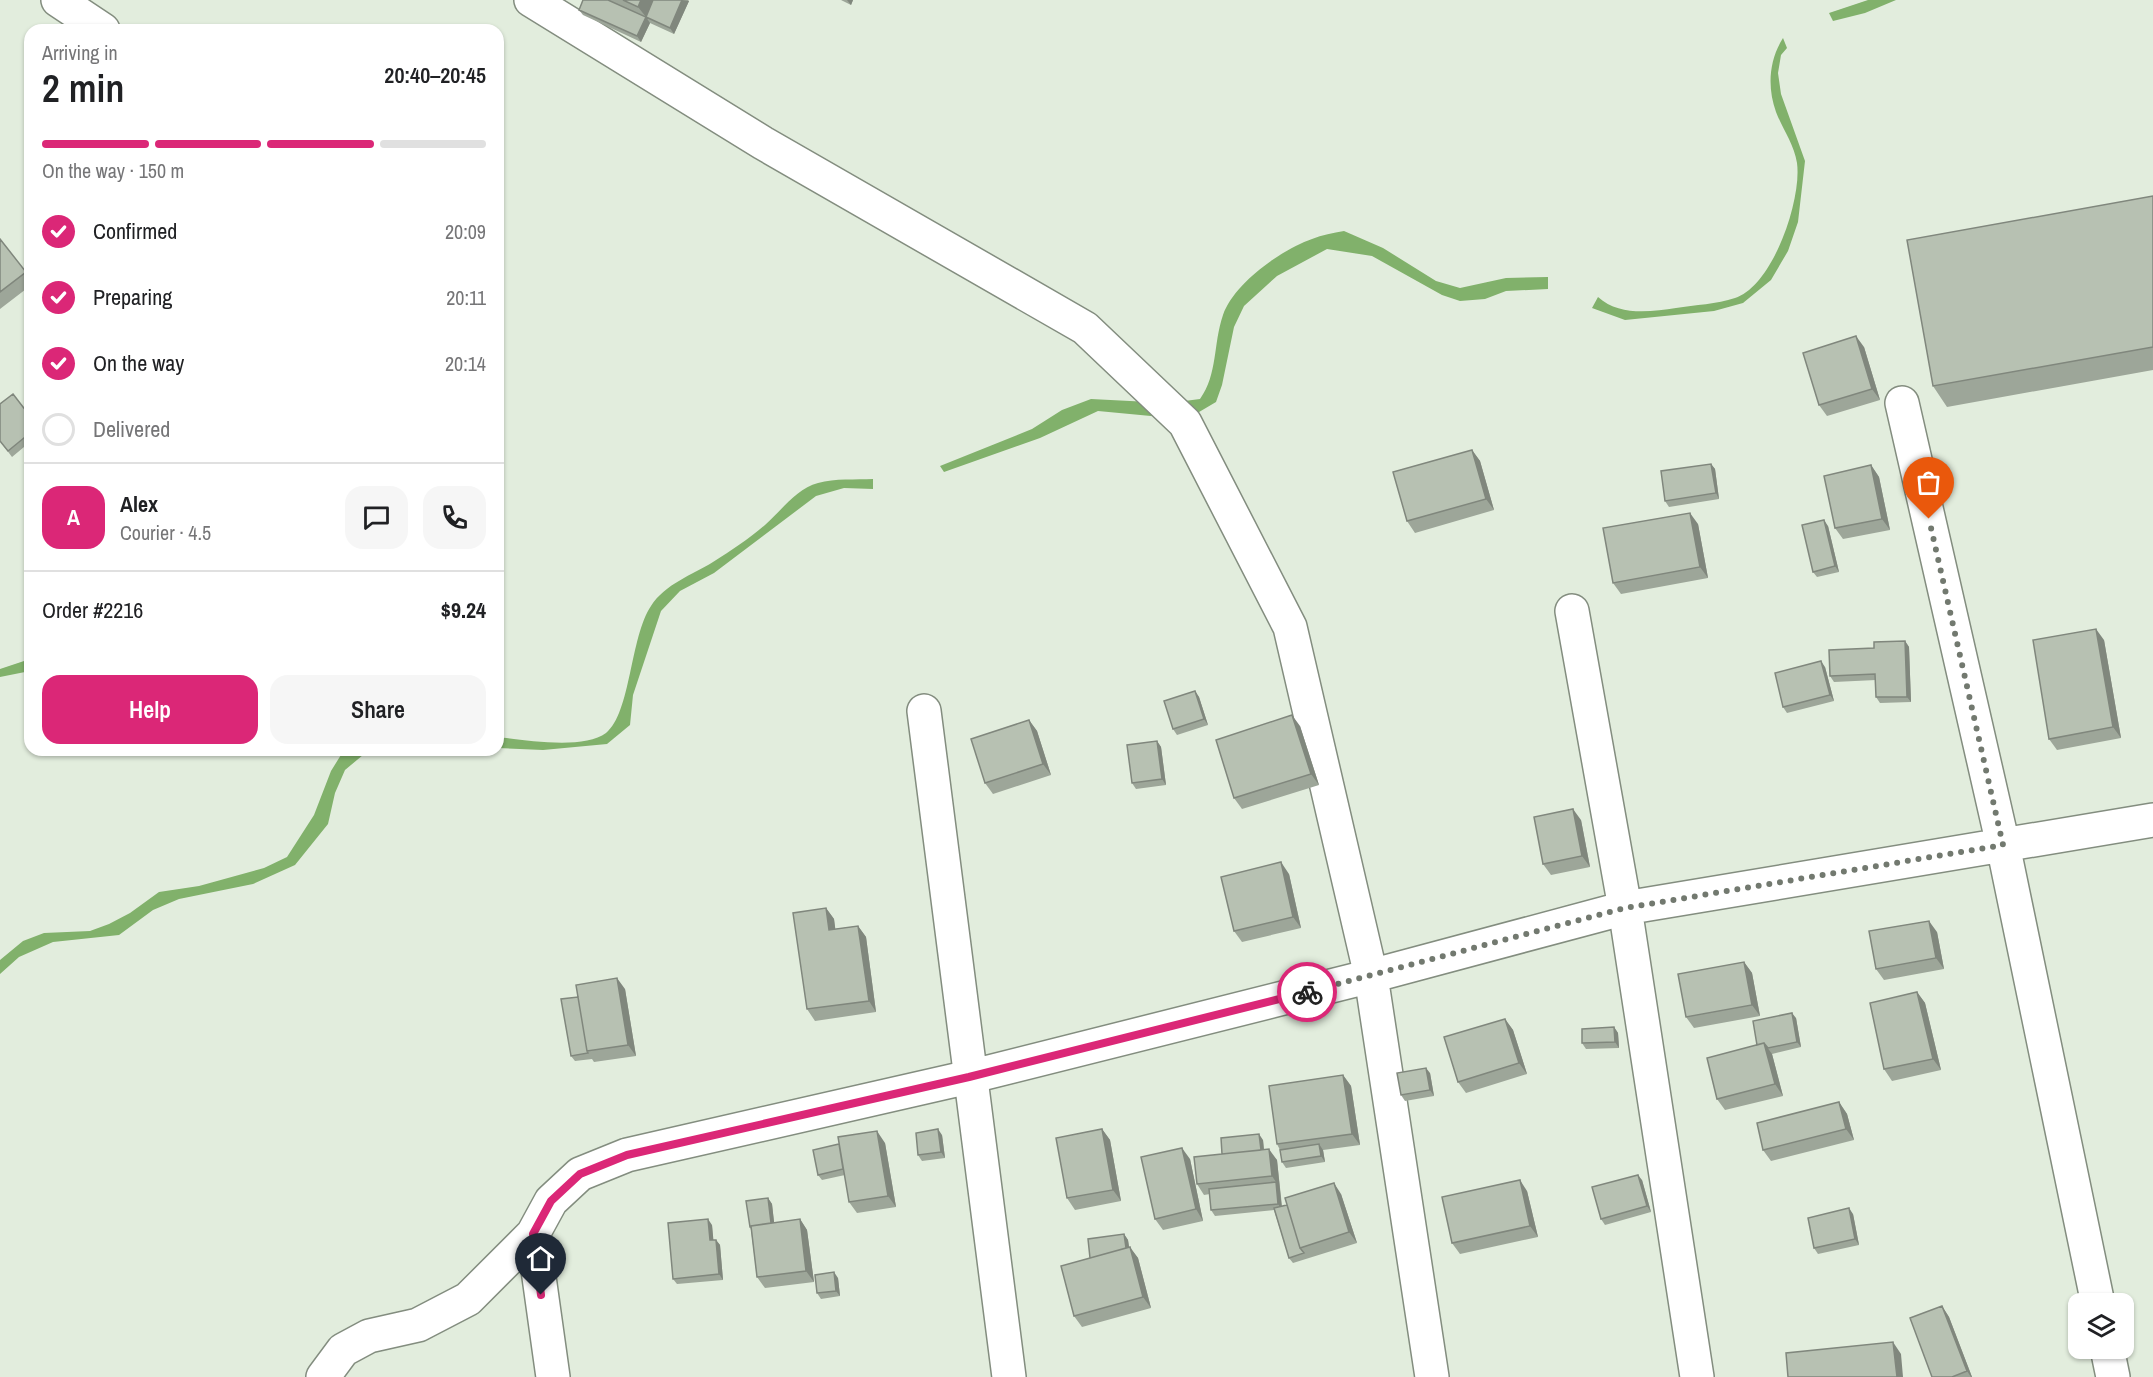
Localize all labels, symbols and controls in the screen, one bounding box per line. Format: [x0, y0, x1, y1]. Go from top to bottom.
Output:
text: Arriving in [42, 39, 118, 66]
text: 20:40–20:45 [384, 60, 486, 90]
text: 2 min [42, 62, 124, 114]
text: On the way · 150 m [42, 157, 184, 184]
icon: check [42, 215, 75, 248]
text: Confirmed [93, 216, 177, 246]
text: 20:09 [445, 218, 486, 245]
icon: check [42, 281, 75, 314]
text: Preparing [93, 282, 172, 312]
text: 20:11 [446, 284, 486, 311]
icon: check [42, 347, 75, 380]
text: On the way [93, 348, 184, 378]
text: 20:14 [445, 350, 486, 377]
text: Delivered [93, 414, 170, 444]
pin [1903, 457, 1954, 519]
icon: bag [1912, 466, 1945, 499]
button: chat [345, 486, 408, 549]
button: phone [423, 486, 486, 549]
text: Alex [120, 489, 158, 519]
text: A [67, 502, 80, 532]
text: Courier · 4.5 [120, 519, 211, 546]
text: Order #2216 [42, 595, 143, 625]
text: $9.24 [441, 595, 486, 625]
button: Help [42, 675, 258, 744]
button: Share [270, 675, 486, 744]
courier [1277, 962, 1337, 1022]
icon: bike [1291, 976, 1324, 1009]
pin [515, 1233, 566, 1295]
icon: home [524, 1242, 557, 1275]
map controls [2068, 1293, 2134, 1359]
button: layers [2068, 1293, 2134, 1359]

